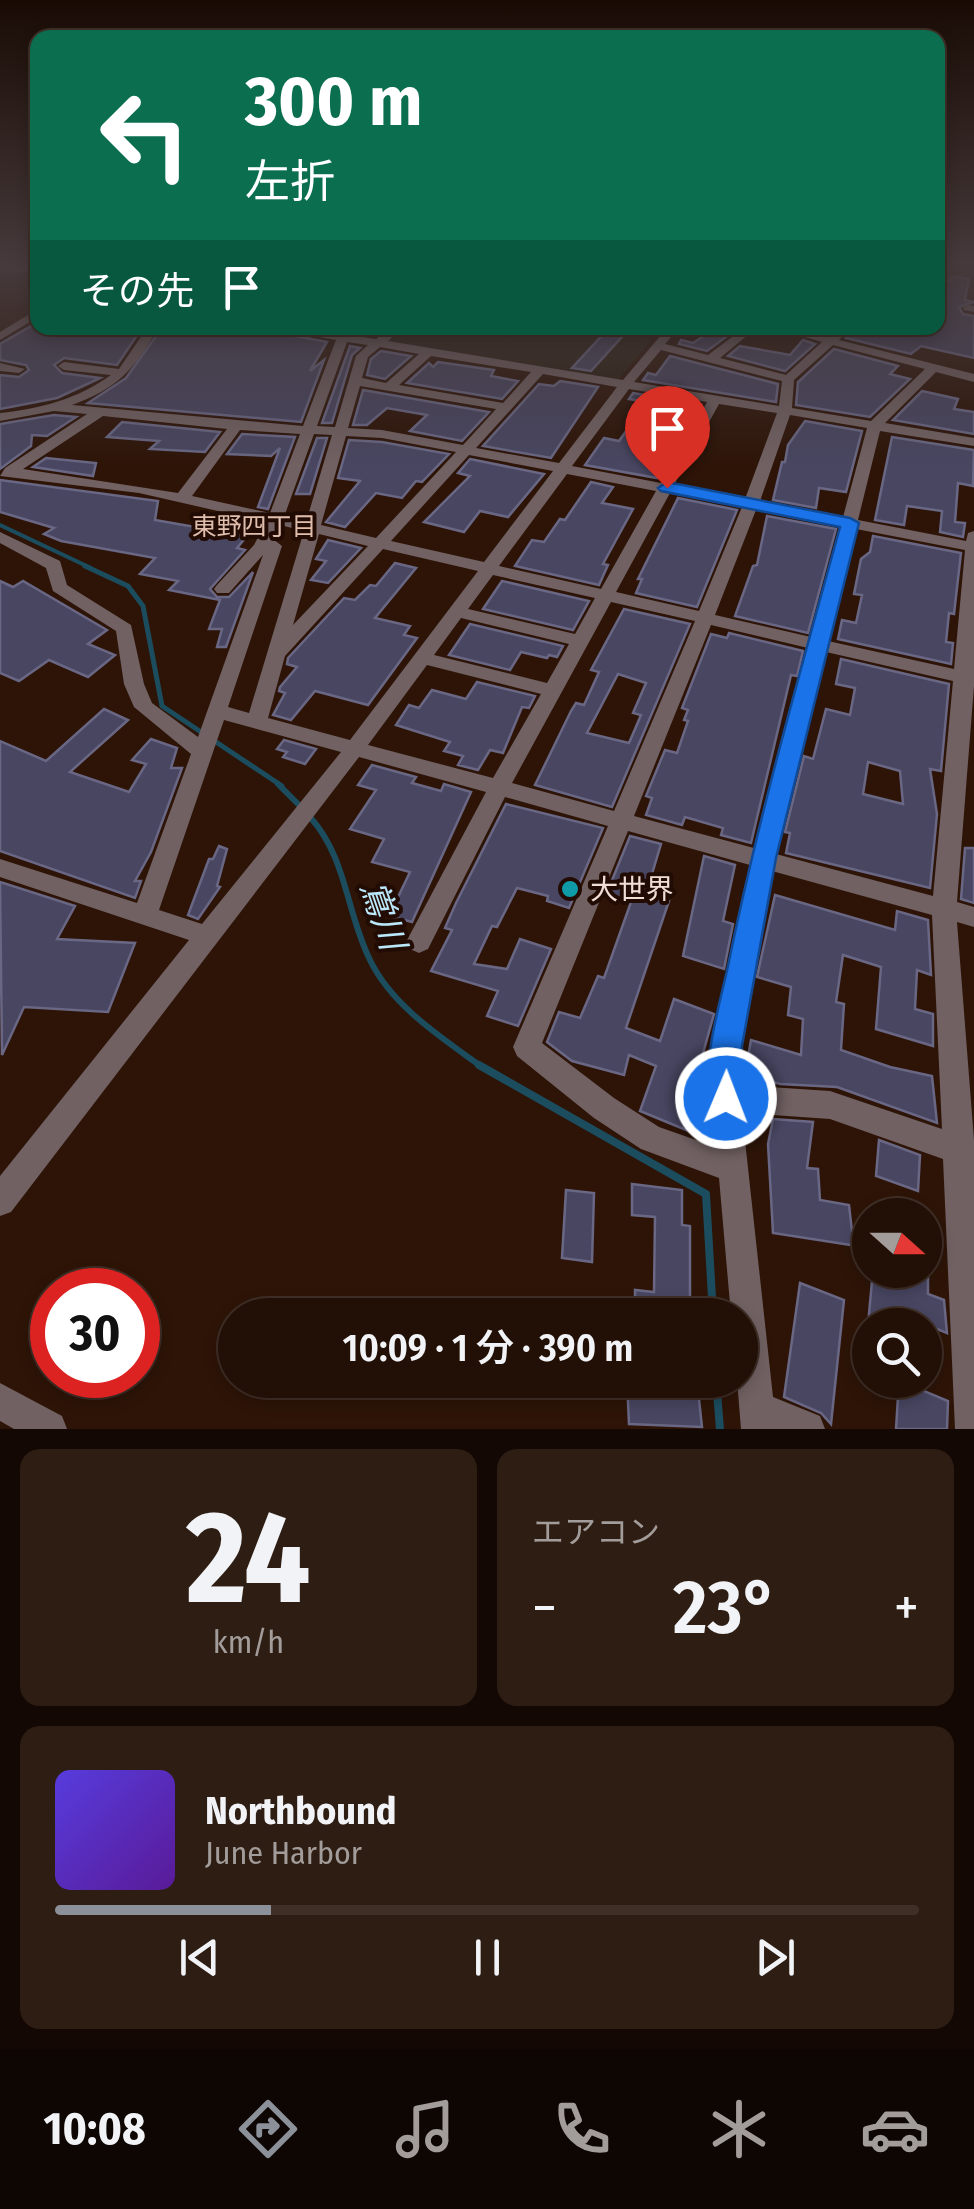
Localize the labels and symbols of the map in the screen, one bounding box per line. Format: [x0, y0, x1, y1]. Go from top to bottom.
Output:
pin [625, 386, 710, 489]
district label: 東野四丁目 [191, 512, 317, 542]
place label: 大世界 [590, 873, 674, 906]
water label: 鴬川 [352, 875, 416, 959]
marker: 大世界 [559, 878, 581, 900]
position arrow [674, 1046, 778, 1150]
north arrow [852, 1198, 942, 1288]
speed limit sign: 30 [30, 1268, 160, 1398]

